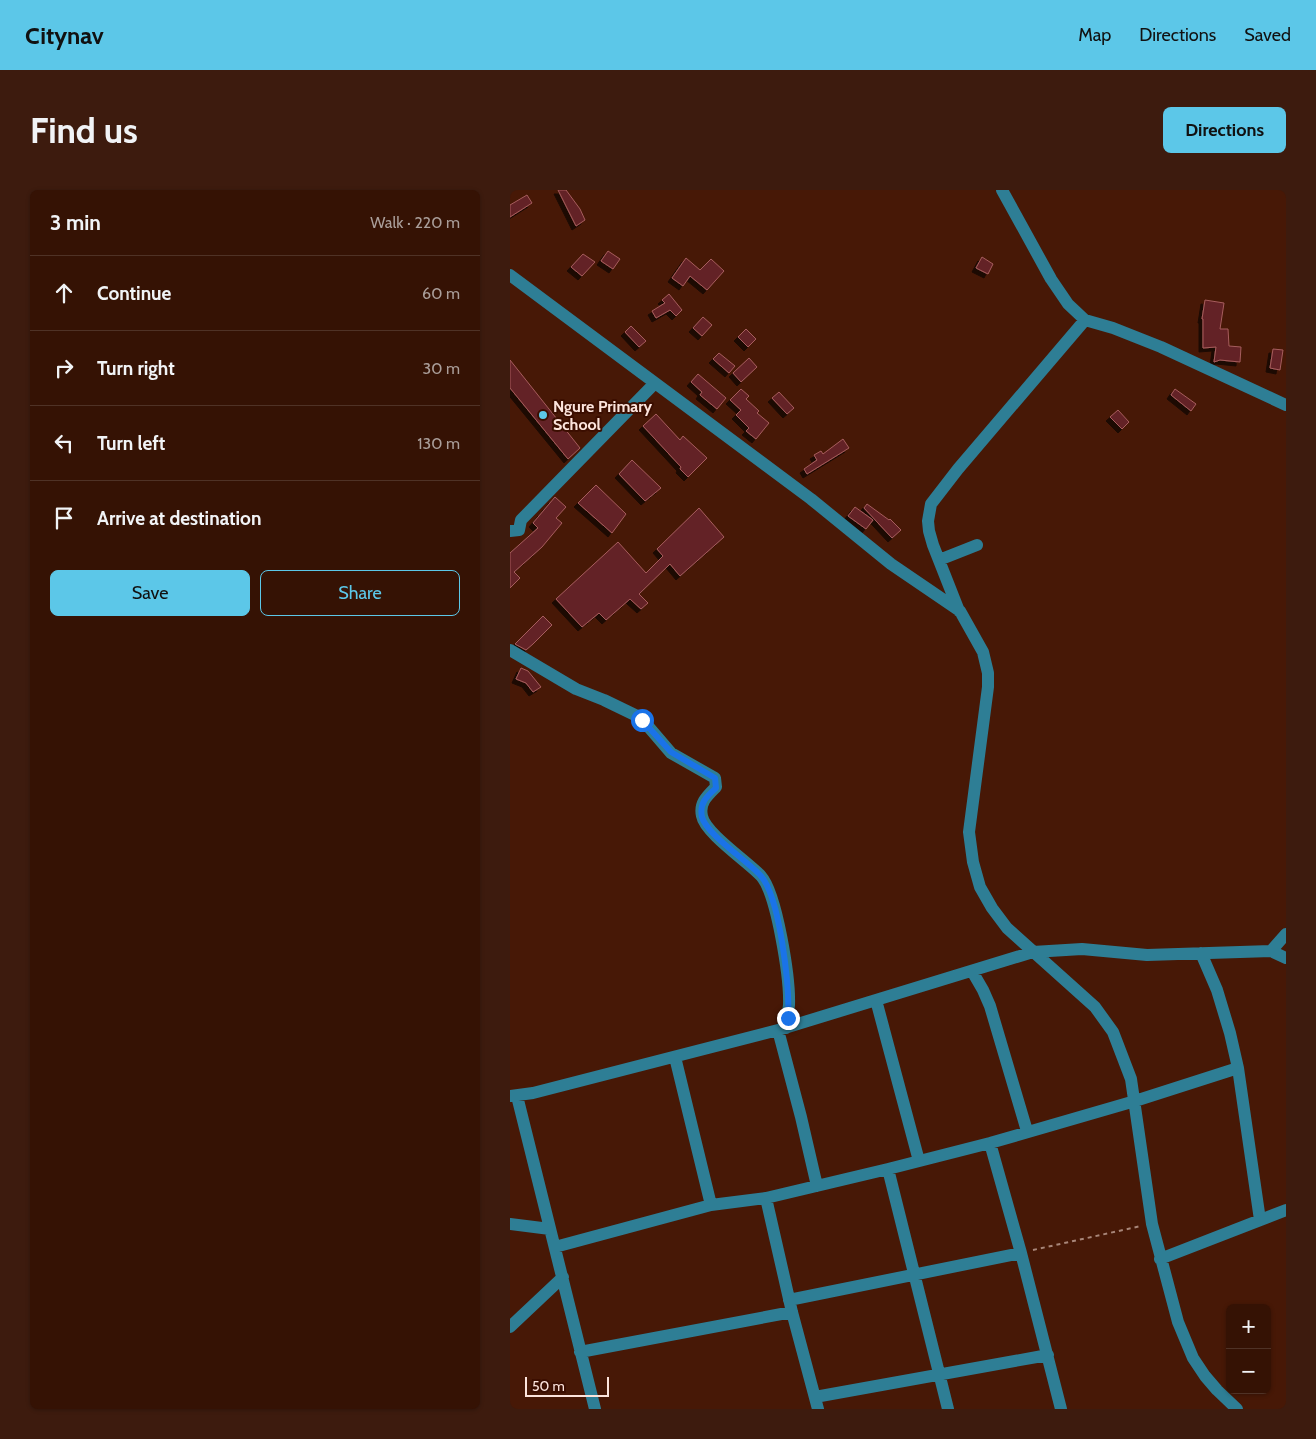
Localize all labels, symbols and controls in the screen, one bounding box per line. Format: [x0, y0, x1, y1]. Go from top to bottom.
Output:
text: Citynav [25, 21, 104, 50]
text: Map [1078, 24, 1111, 46]
text: Directions [1139, 24, 1216, 46]
text: Saved [1244, 24, 1291, 46]
button: Directions [1163, 107, 1286, 153]
text: Find us [30, 109, 138, 152]
text: 3 min [50, 210, 101, 235]
text: Walk · 220 m [370, 213, 460, 232]
icon: ahead [50, 279, 78, 307]
text: Continue [97, 282, 171, 305]
text: 60 m [422, 284, 460, 303]
icon: right [50, 354, 78, 382]
text: Turn right [97, 357, 175, 380]
text: 30 m [423, 359, 460, 378]
place label: Ngure Primary School [553, 397, 653, 434]
marker: Ngure Primary School [537, 409, 549, 421]
icon: left [50, 429, 78, 457]
text: Turn left [97, 432, 165, 455]
text: 130 m [417, 434, 460, 453]
icon: arrive [50, 504, 78, 532]
text: Arrive at destination [97, 507, 261, 530]
button: Save [50, 570, 250, 616]
button: Share [260, 570, 460, 616]
route start [631, 709, 654, 732]
route end [777, 1007, 800, 1030]
map controls [1226, 1304, 1271, 1394]
button: + [1226, 1304, 1271, 1349]
button: − [1226, 1349, 1271, 1394]
scale bar [525, 1374, 609, 1397]
text: 50 m [532, 1377, 565, 1395]

